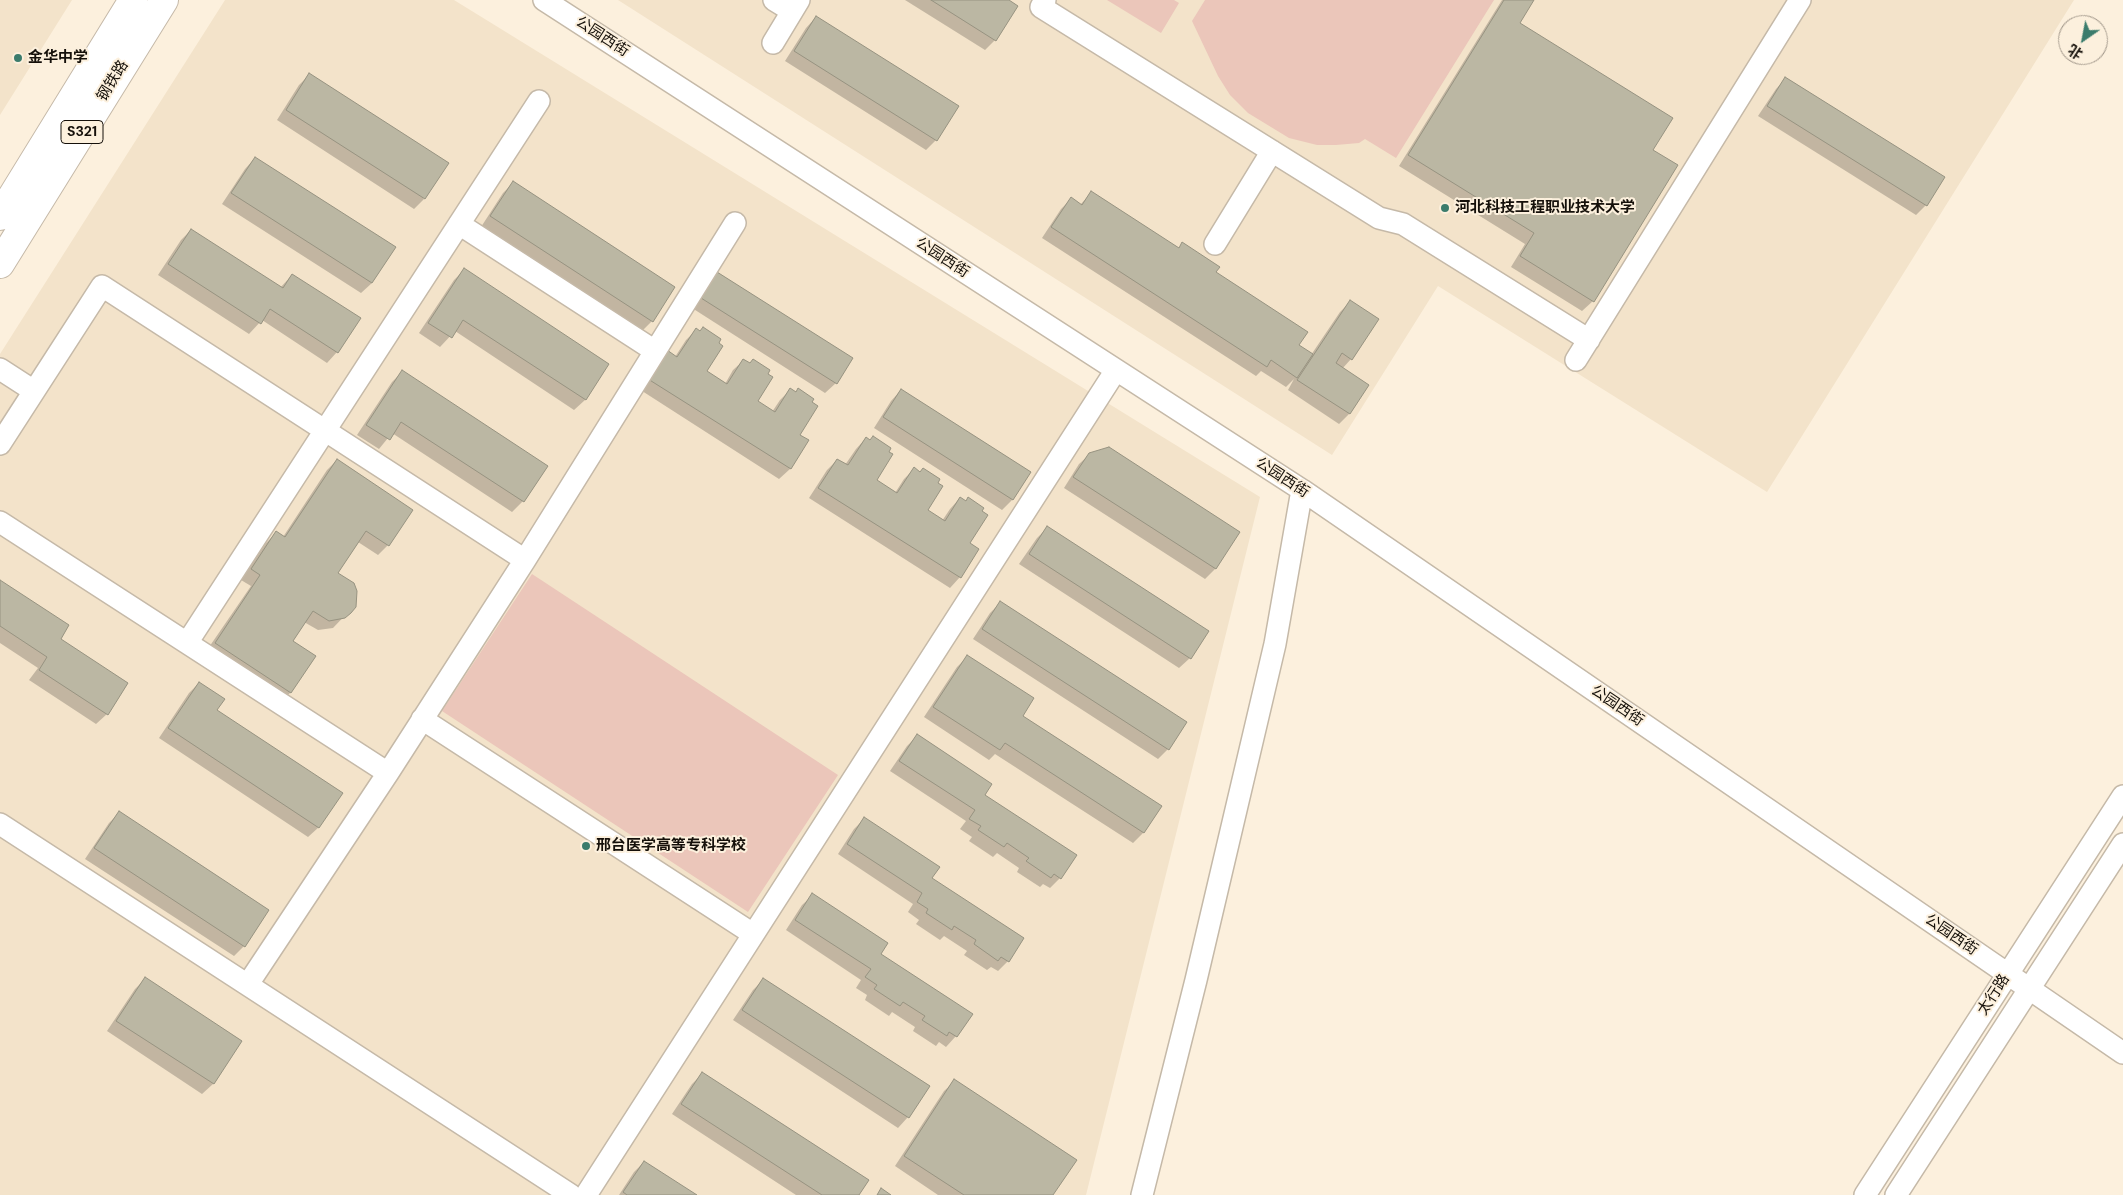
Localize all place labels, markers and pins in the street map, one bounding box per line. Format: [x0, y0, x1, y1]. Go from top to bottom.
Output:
place label: 金华中学 [28, 49, 88, 67]
marker: 金华中学 [12, 52, 24, 64]
place label: 河北科技工程职业技术大学 [1455, 199, 1635, 217]
marker: 河北科技工程职业技术大学 [1439, 202, 1451, 214]
place label: 邢台医学高等专科学校 [596, 837, 746, 855]
marker: 邢台医学高等专科学校 [580, 840, 592, 852]

